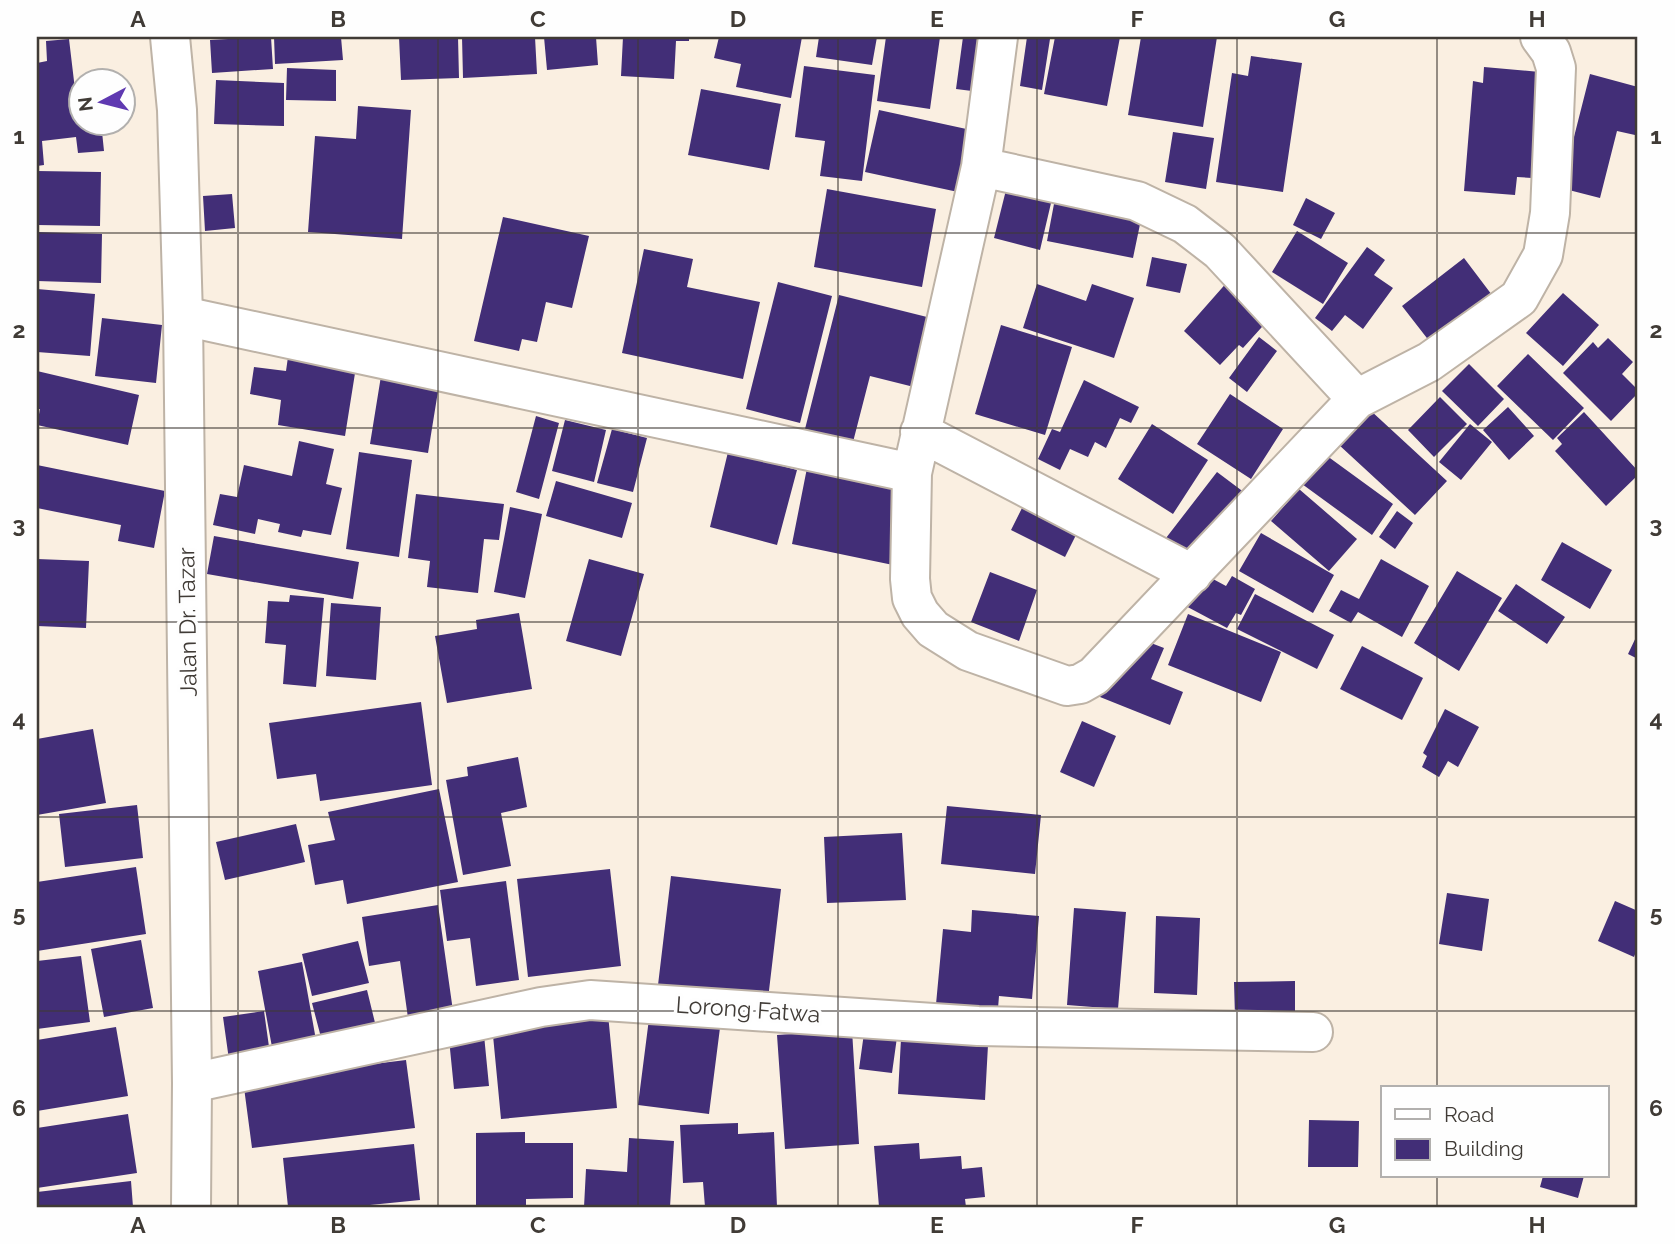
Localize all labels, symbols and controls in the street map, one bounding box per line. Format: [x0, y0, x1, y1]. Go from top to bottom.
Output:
text: A [130, 5, 146, 32]
text: B [330, 5, 346, 32]
text: C [530, 5, 546, 32]
text: D [730, 5, 746, 32]
text: E [930, 5, 944, 32]
text: F [1130, 5, 1144, 32]
text: G [1329, 5, 1345, 32]
text: H [1528, 5, 1546, 32]
north arrow [66, 66, 136, 136]
text: N [73, 96, 97, 113]
text: 1 [13, 122, 25, 149]
text: 1 [1650, 122, 1662, 149]
text: 2 [13, 316, 25, 343]
text: 2 [1650, 316, 1662, 343]
text: 3 [13, 511, 25, 538]
text: 3 [1650, 511, 1662, 538]
street label: Jalan Dr. Tazar [172, 547, 202, 697]
text: 4 [12, 705, 26, 732]
text: 4 [1649, 705, 1663, 732]
text: 5 [13, 900, 26, 927]
text: 5 [1650, 900, 1663, 927]
street label: Lorong Fatwa [675, 990, 821, 1028]
legend [1381, 1086, 1608, 1178]
text: 6 [12, 1094, 26, 1121]
text: 6 [1649, 1094, 1663, 1121]
text: Road [1444, 1102, 1494, 1127]
text: Building [1444, 1136, 1524, 1161]
text: A [130, 1211, 146, 1238]
text: B [330, 1211, 346, 1238]
text: C [530, 1211, 546, 1238]
text: D [730, 1211, 746, 1238]
text: E [930, 1211, 944, 1238]
text: F [1130, 1211, 1144, 1238]
text: G [1329, 1211, 1345, 1238]
text: H [1528, 1211, 1546, 1238]

